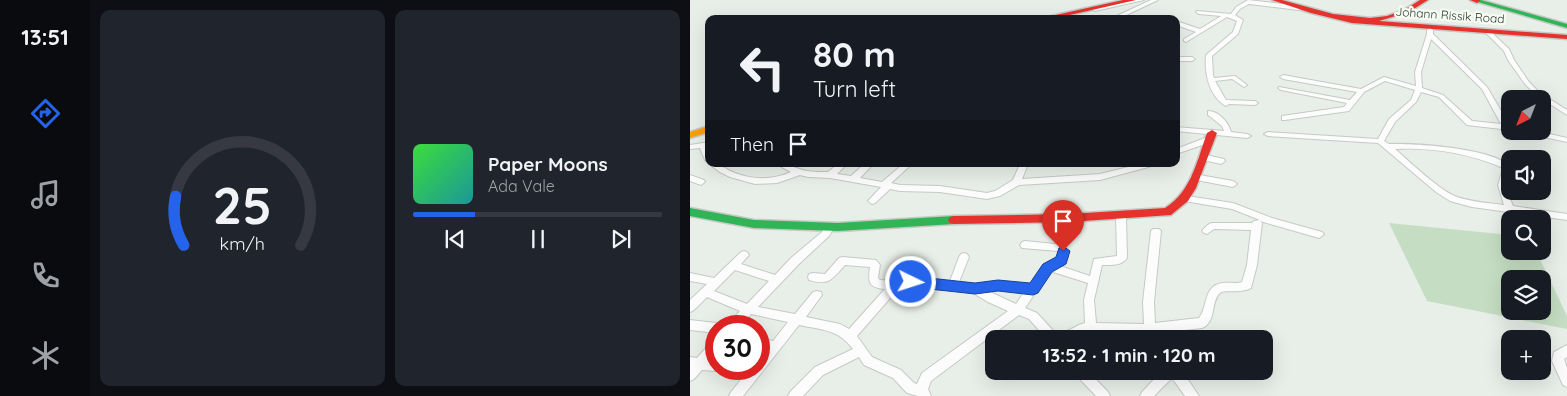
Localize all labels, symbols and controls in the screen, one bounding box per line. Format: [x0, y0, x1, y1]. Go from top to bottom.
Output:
street label: Johann Rissik Road [1395, 4, 1505, 26]
text: 13:51 [21, 23, 69, 51]
text: 80 m [813, 32, 896, 76]
icon: left [730, 35, 795, 100]
text: Turn left [813, 75, 896, 103]
north arrow [1501, 90, 1551, 140]
map controls [1501, 90, 1551, 380]
icon: directions [28, 96, 63, 131]
icon: arrive [784, 130, 812, 158]
text: Then [730, 132, 774, 156]
button: sound [1501, 150, 1551, 200]
text: Paper Moons [488, 152, 608, 176]
text: 25 [213, 172, 272, 237]
text: Ada Vale [488, 176, 555, 196]
icon: music [28, 177, 63, 212]
pin [1042, 200, 1084, 251]
icon: arrive [1049, 207, 1077, 235]
button: search [1501, 210, 1551, 260]
icon: previous [441, 225, 469, 253]
icon: pause [524, 225, 552, 253]
icon: next [607, 225, 635, 253]
text: km/h [220, 232, 265, 254]
position arrow [884, 255, 936, 307]
icon: phone [28, 258, 63, 293]
button: layers [1501, 270, 1551, 320]
speed limit sign: 30 [705, 315, 770, 380]
button: + [1501, 330, 1551, 380]
icon: climate [28, 338, 63, 373]
text: 13:52 · 1 min · 120 m [1043, 343, 1216, 367]

